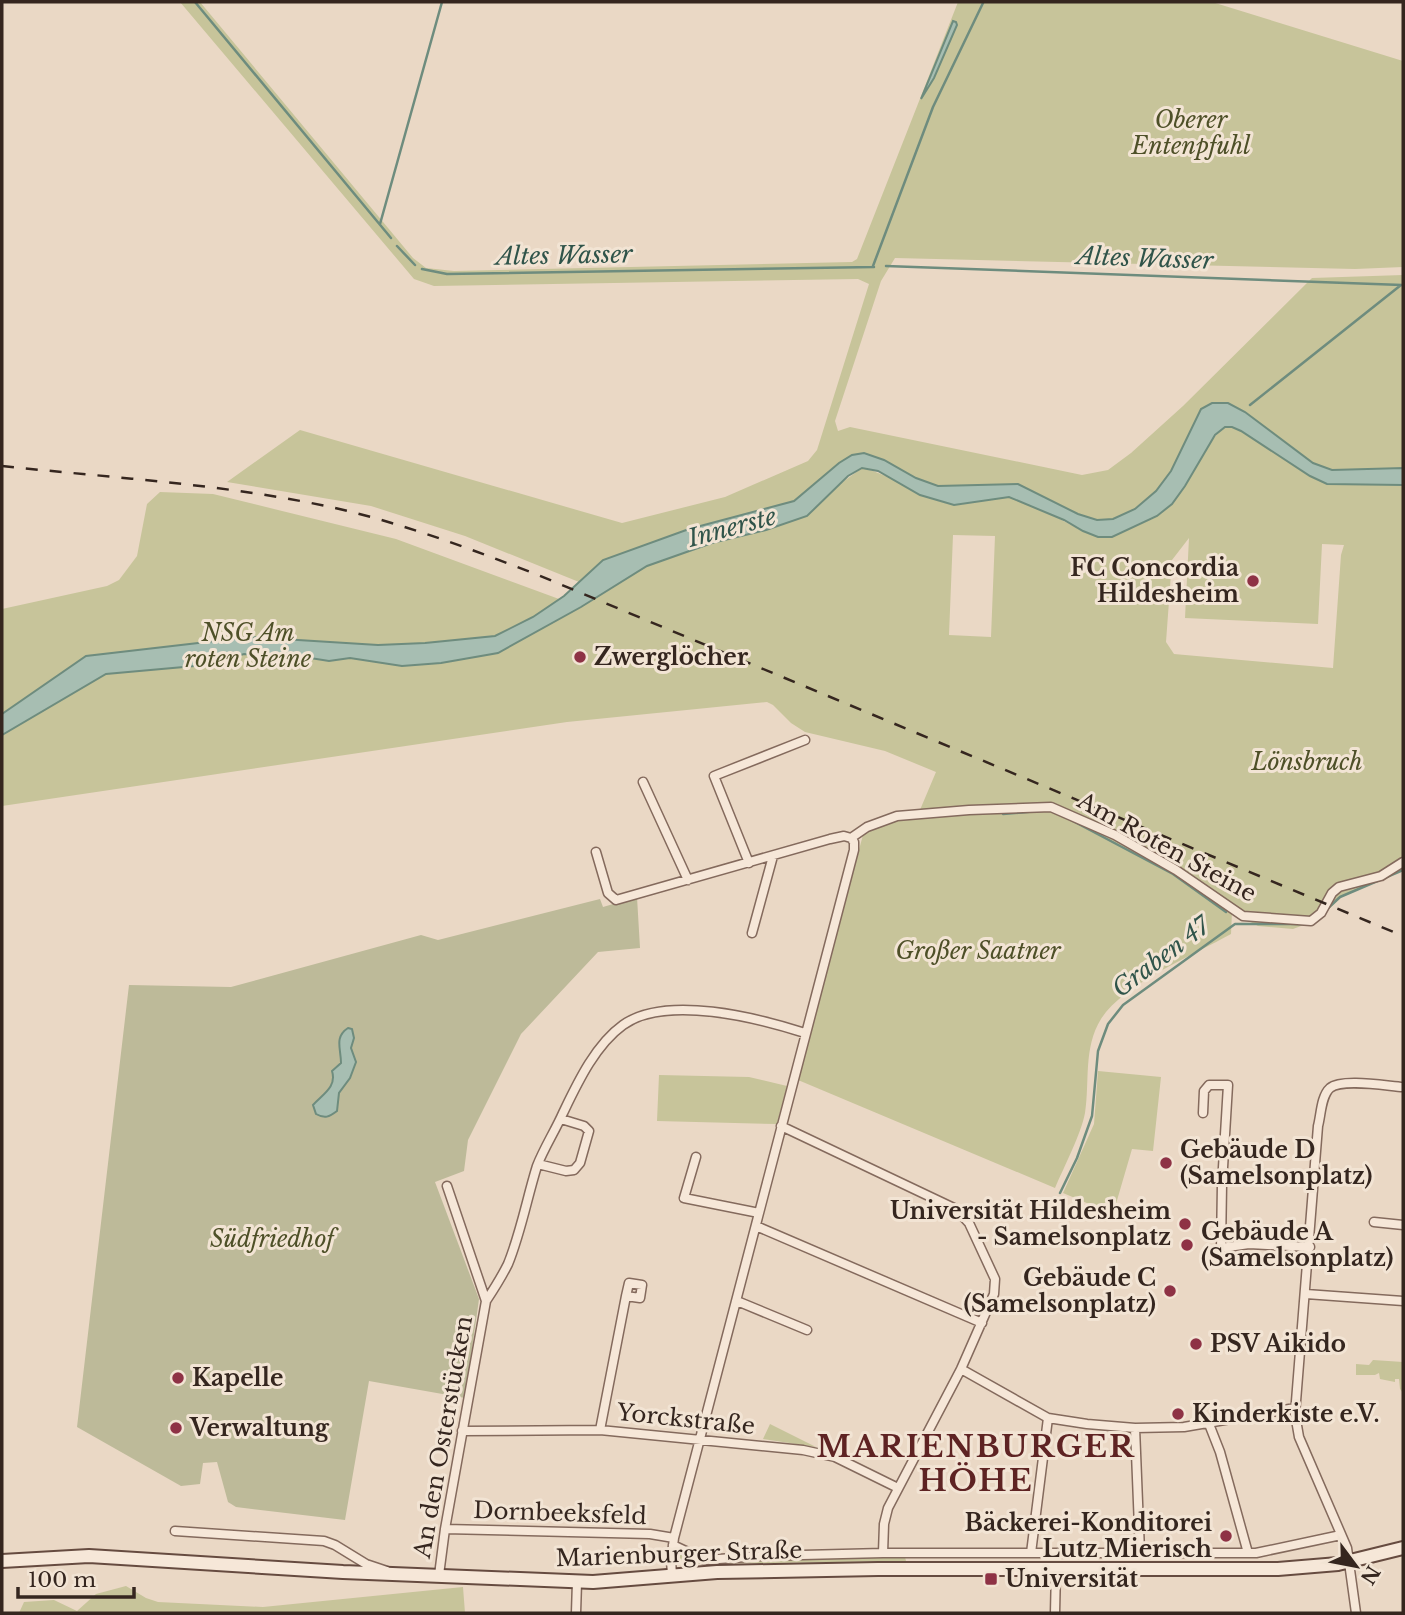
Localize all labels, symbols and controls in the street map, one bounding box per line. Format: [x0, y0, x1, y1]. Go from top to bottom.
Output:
park label: Oberer Entenpfuhl [1131, 106, 1251, 160]
water label: Altes Wasser [492, 239, 633, 271]
water label: Altes Wasser [1073, 241, 1215, 275]
water label: Innerste [684, 501, 779, 553]
place label: FC Concordia Hildesheim [1070, 554, 1240, 608]
marker: FC Concordia Hildesheim [1245, 573, 1261, 589]
park label: NSG Am roten Steine [185, 619, 312, 673]
place label: Zwerglöcher [594, 643, 749, 671]
marker: Zwerglöcher [572, 649, 588, 665]
park label: Lönsbruch [1250, 748, 1363, 776]
street label: Am Roten Steine [1072, 786, 1261, 908]
water label: Graben 47 [1107, 909, 1217, 1003]
park label: Großer Saatner [895, 937, 1062, 965]
place label: Gebäude D (Samelsonplatz) [1180, 1136, 1373, 1190]
marker: Gebäude D (Samelsonplatz) [1158, 1155, 1174, 1171]
place label: Universität Hildesheim - Samelsonplatz [890, 1197, 1172, 1251]
marker: Universität Hildesheim - Samelsonplatz [1177, 1216, 1193, 1232]
place label: Gebäude A (Samelsonplatz) [1201, 1218, 1394, 1272]
park label: Südfriedhof [210, 1225, 339, 1253]
marker: Gebäude A (Samelsonplatz) [1179, 1237, 1195, 1253]
place label: Gebäude C (Samelsonplatz) [964, 1264, 1156, 1318]
marker: Gebäude C (Samelsonplatz) [1162, 1283, 1178, 1299]
street label: An den Osterstücken [408, 1314, 478, 1561]
place label: PSV Aikido [1210, 1330, 1346, 1358]
marker: PSV Aikido [1188, 1336, 1204, 1352]
place label: Kapelle [192, 1364, 283, 1392]
marker: Kapelle [170, 1370, 186, 1386]
street label: Yorckstraße [615, 1398, 756, 1440]
place label: Kinderkiste e.V. [1192, 1400, 1380, 1428]
marker: Kinderkiste e.V. [1170, 1406, 1186, 1422]
place label: Verwaltung [189, 1414, 330, 1442]
marker: Verwaltung [168, 1420, 184, 1436]
district label: MARIENBURGER HÖHE [817, 1428, 1135, 1499]
street label: Dornbeeksfeld [473, 1496, 647, 1530]
place label: Bäckerei-Konditorei Lutz Mierisch [965, 1509, 1213, 1563]
marker: Bäckerei-Konditorei Lutz Mierisch [1218, 1528, 1234, 1544]
north arrow [1321, 1531, 1391, 1601]
street label: Marienburger Straße [555, 1536, 803, 1572]
scale bar [18, 1556, 133, 1600]
text: N [1355, 1561, 1384, 1589]
place label: Universität [1005, 1565, 1138, 1593]
text: 100 m [28, 1567, 96, 1593]
marker: Universität [983, 1571, 999, 1587]

